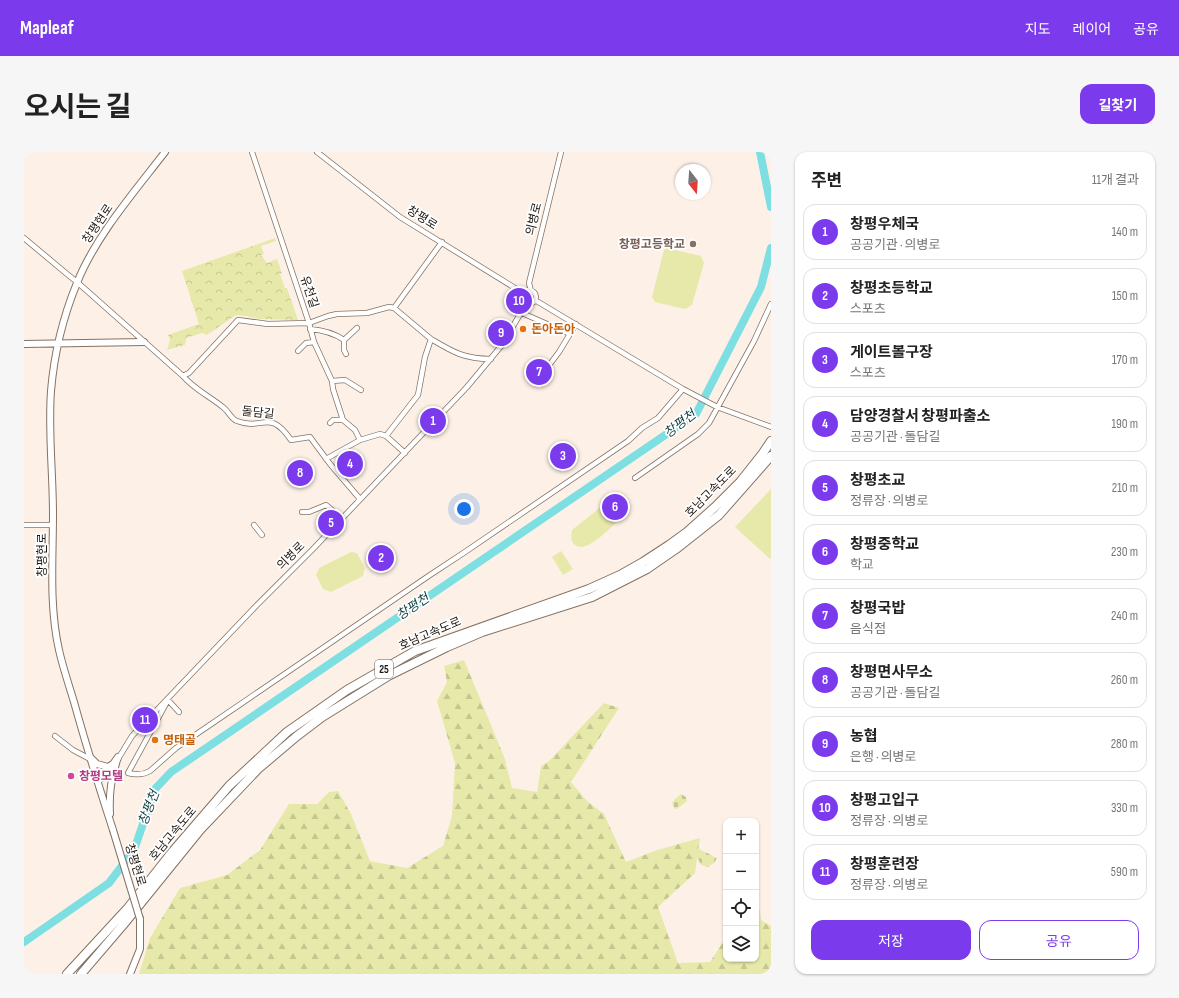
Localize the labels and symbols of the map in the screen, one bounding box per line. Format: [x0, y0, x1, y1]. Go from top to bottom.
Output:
north arrow [675, 164, 711, 200]
street label: 창평현로 [79, 201, 117, 247]
street label: 의병로 [523, 201, 545, 237]
street label: 창평로 [404, 203, 440, 233]
place label: 창평고등학교 [619, 237, 685, 252]
marker: 창평고등학교 [688, 239, 698, 249]
street label: 유천길 [297, 274, 321, 310]
pin: 10 [506, 286, 532, 316]
pin: 9 [488, 318, 514, 348]
place label: 돈아돈아 [531, 322, 575, 337]
marker: 돈아돈아 [518, 324, 528, 334]
pin: 7 [526, 357, 552, 387]
street label: 돌담길 [241, 404, 275, 422]
pin: 1 [420, 406, 446, 436]
water label: 창평천 [661, 406, 700, 441]
pin: 3 [550, 441, 576, 471]
pin: 4 [337, 449, 363, 479]
pin: 8 [287, 458, 313, 488]
street label: 호남고속도로 [682, 463, 740, 521]
pin: 6 [602, 492, 628, 522]
your location [454, 499, 474, 519]
pin: 5 [318, 508, 344, 538]
street label: 창평현로 [35, 533, 50, 577]
street label: 의병로 [274, 539, 308, 573]
pin: 2 [368, 543, 394, 573]
water label: 창평천 [394, 590, 433, 624]
street label: 호남고속도로 [397, 614, 463, 654]
road number: 25 [375, 660, 393, 678]
pin: 11 [132, 705, 158, 735]
place label: 명태골 [163, 733, 196, 748]
marker: 명태골 [150, 735, 160, 745]
place label: 창평모텔 [79, 769, 123, 784]
marker: 창평모텔 [66, 771, 76, 781]
water label: 창평천 [135, 787, 163, 828]
street label: 호남고속도로 [146, 804, 200, 864]
street label: 창평현로 [121, 842, 149, 888]

